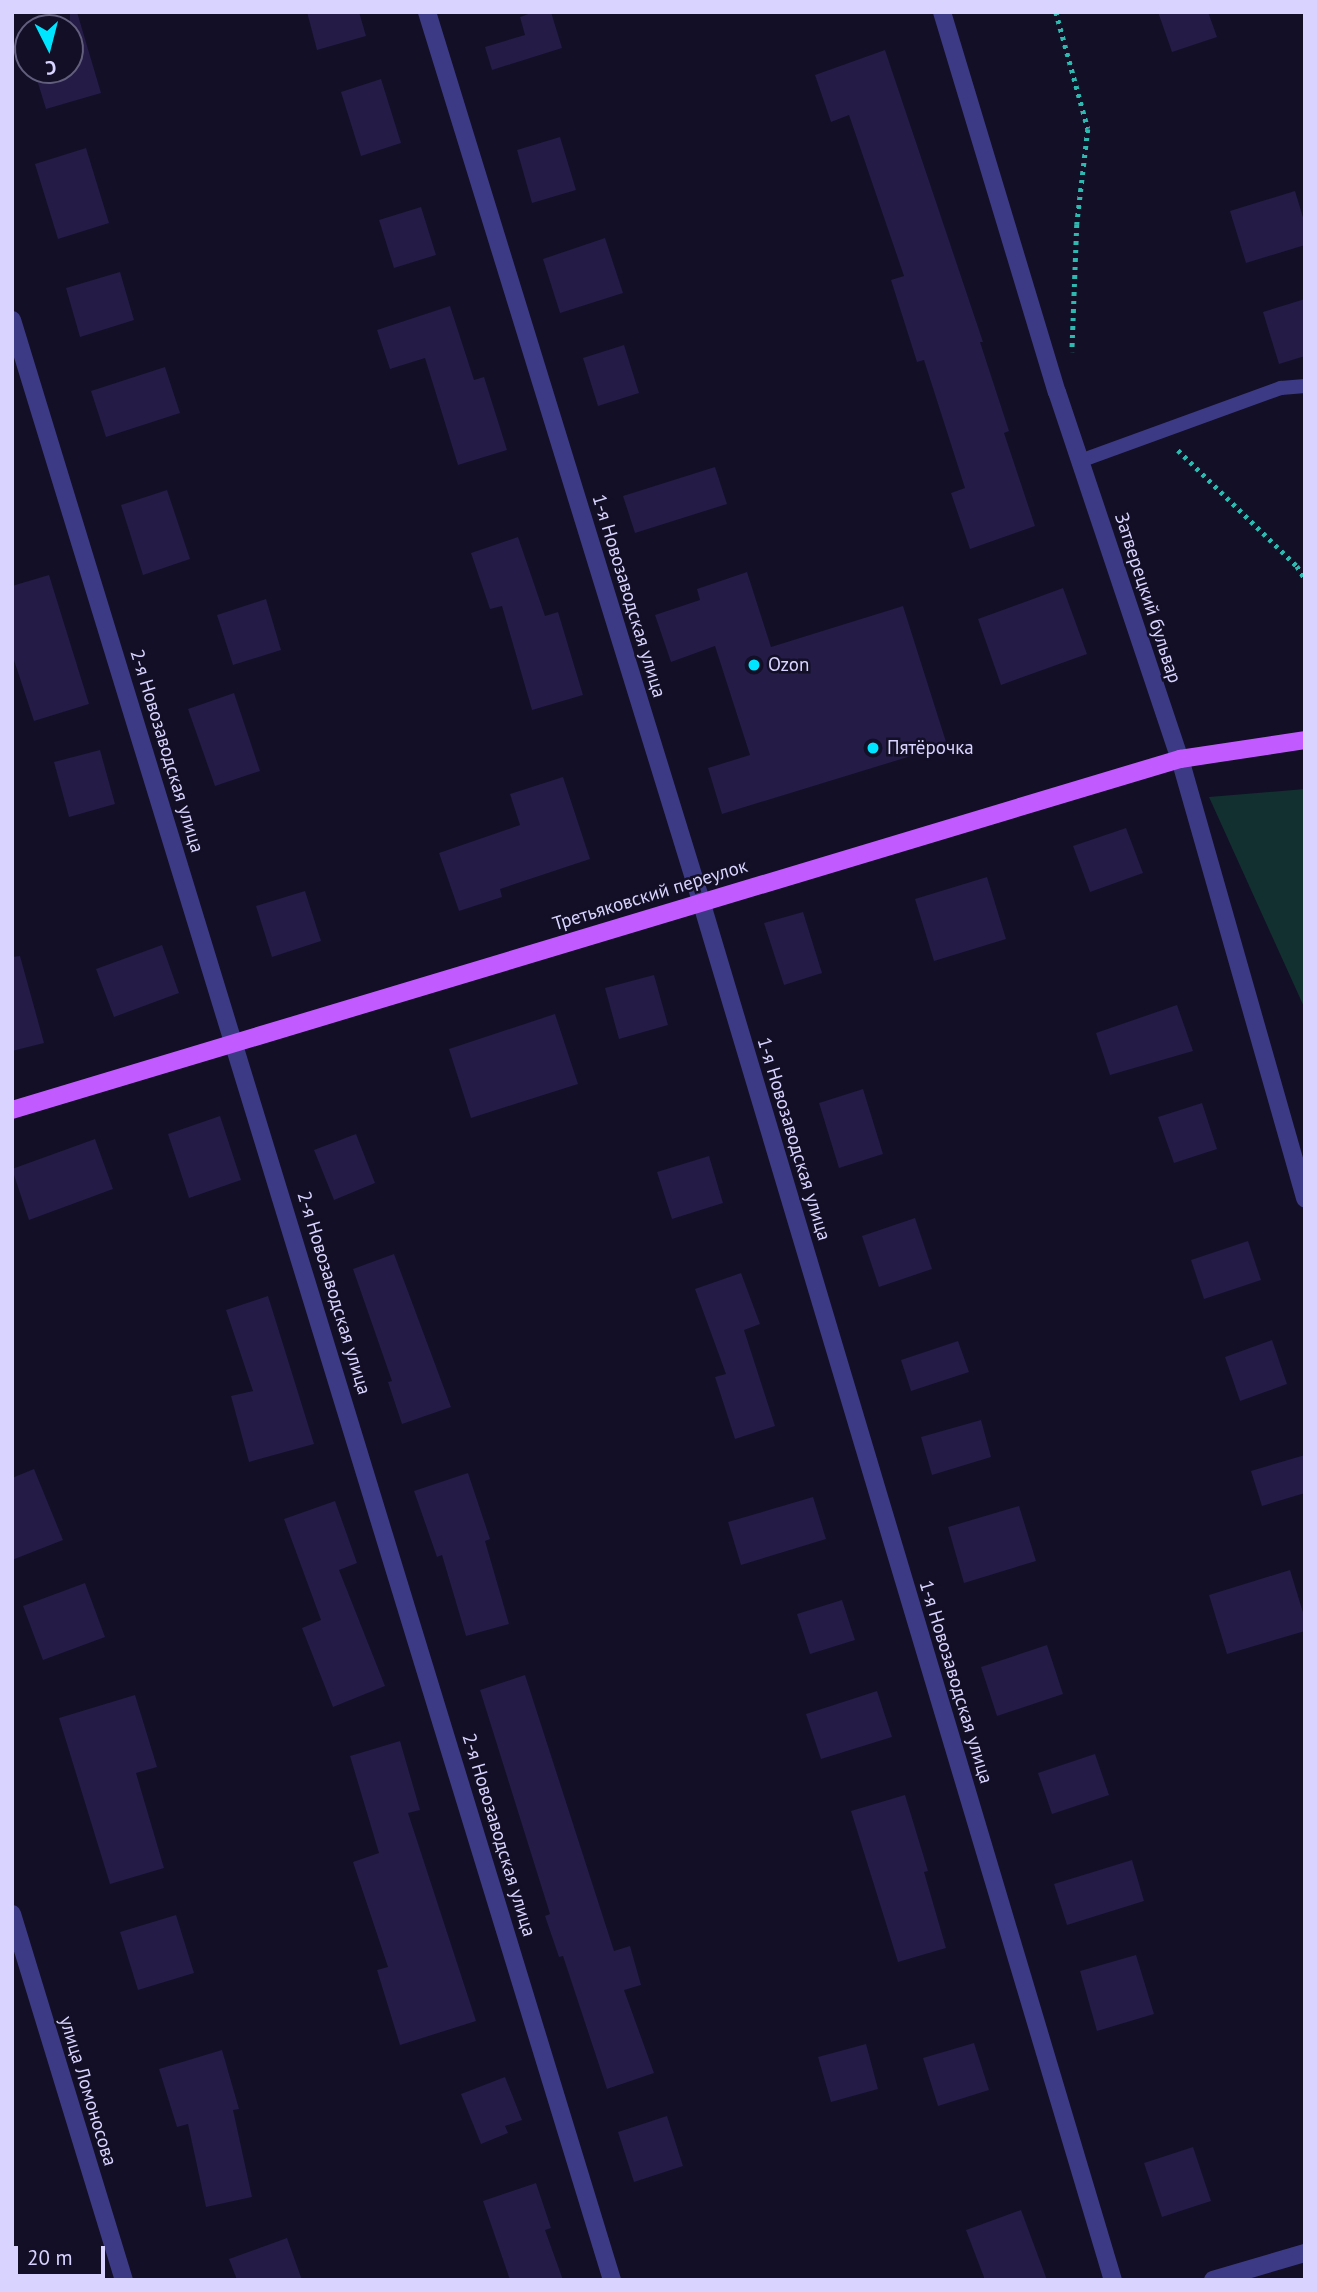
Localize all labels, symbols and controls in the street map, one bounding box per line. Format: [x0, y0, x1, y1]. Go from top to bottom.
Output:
north arrow [14, 14, 84, 84]
text: С [44, 55, 58, 80]
street label: 1-я Новозаводская улица [587, 492, 671, 700]
street label: Затверецкий бульвар [1110, 510, 1186, 686]
street label: 2-я Новозаводская улица [125, 647, 209, 855]
place label: Ozon [768, 654, 809, 676]
marker: Ozon [746, 657, 762, 673]
place label: Пятёрочка [887, 737, 974, 759]
marker: Пятёрочка [865, 740, 881, 756]
street label: Третьяковский переулок [550, 854, 750, 936]
street label: 1-я Новозаводская улица [752, 1035, 836, 1243]
street label: 2-я Новозаводская улица [292, 1189, 376, 1397]
street label: 1-я Новозаводская улица [914, 1578, 998, 1786]
street label: 2-я Новозаводская улица [457, 1731, 541, 1939]
street label: улица Ломоносова [54, 2013, 122, 2169]
scale bar [18, 2232, 108, 2276]
text: 20 m [27, 2244, 73, 2271]

